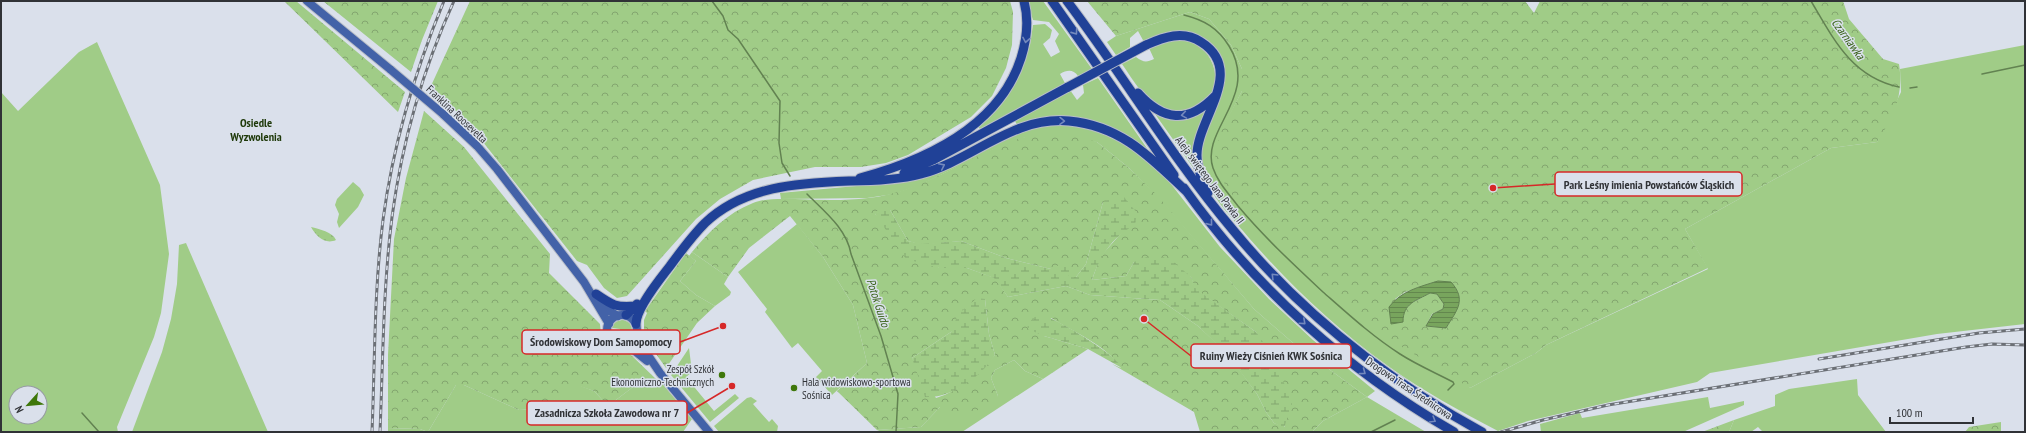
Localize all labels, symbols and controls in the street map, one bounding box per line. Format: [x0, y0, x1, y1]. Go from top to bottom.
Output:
water label: Czarniawka [1829, 15, 1869, 63]
one-way arrow [1070, 28, 1077, 35]
one-way arrow [1022, 37, 1030, 43]
street label: Franklina Roosevelta [423, 82, 491, 146]
one-way arrow [1180, 110, 1187, 119]
district label: Osiedle Wyzwolenia [229, 115, 282, 144]
one-way arrow [1059, 117, 1065, 125]
street label: Aleja świętego Jana Pawła II [1172, 133, 1248, 227]
one-way arrow [938, 163, 945, 171]
callout: Park Leśny imienia Powstańców Śląskich [1555, 172, 1742, 196]
text: Park Leśny imienia Powstańców Śląskich [1564, 177, 1734, 192]
one-way arrow [1205, 219, 1212, 226]
one-way arrow [1271, 273, 1279, 281]
water label: Potok Guido [864, 277, 894, 330]
one-way arrow [1298, 317, 1305, 324]
callout: Środowiskowy Dom Samopomocy [522, 330, 680, 354]
text: Środowiskowy Dom Samopomocy [530, 334, 672, 349]
callout: Ruiny Wieży Ciśnień KWK Sośnica [1191, 344, 1351, 368]
text: Ruiny Wieży Ciśnień KWK Sośnica [1200, 348, 1342, 363]
street label: Drogowa Trasa Średnicowa [1363, 354, 1455, 422]
place label: Zespół Szkół Ekonomiczno-Technicznych [611, 362, 714, 389]
one-way arrow [1359, 367, 1366, 374]
marker: Zespół Szkół Ekonomiczno-Technicznych [717, 370, 727, 380]
place label: Hala widowiskowo-sportowa Sośnica [802, 375, 911, 402]
marker: Hala widowiskowo-sportowa Sośnica [789, 383, 799, 393]
north arrow [8, 385, 48, 425]
scale bar [1890, 399, 1973, 425]
callout: Zasadnicza Szkoła Zawodowa nr 7 [527, 401, 687, 425]
text: N [11, 404, 27, 415]
text: Zasadnicza Szkoła Zawodowa nr 7 [535, 405, 679, 420]
text: 100 m [1896, 405, 1923, 420]
one-way arrow [1429, 415, 1436, 422]

